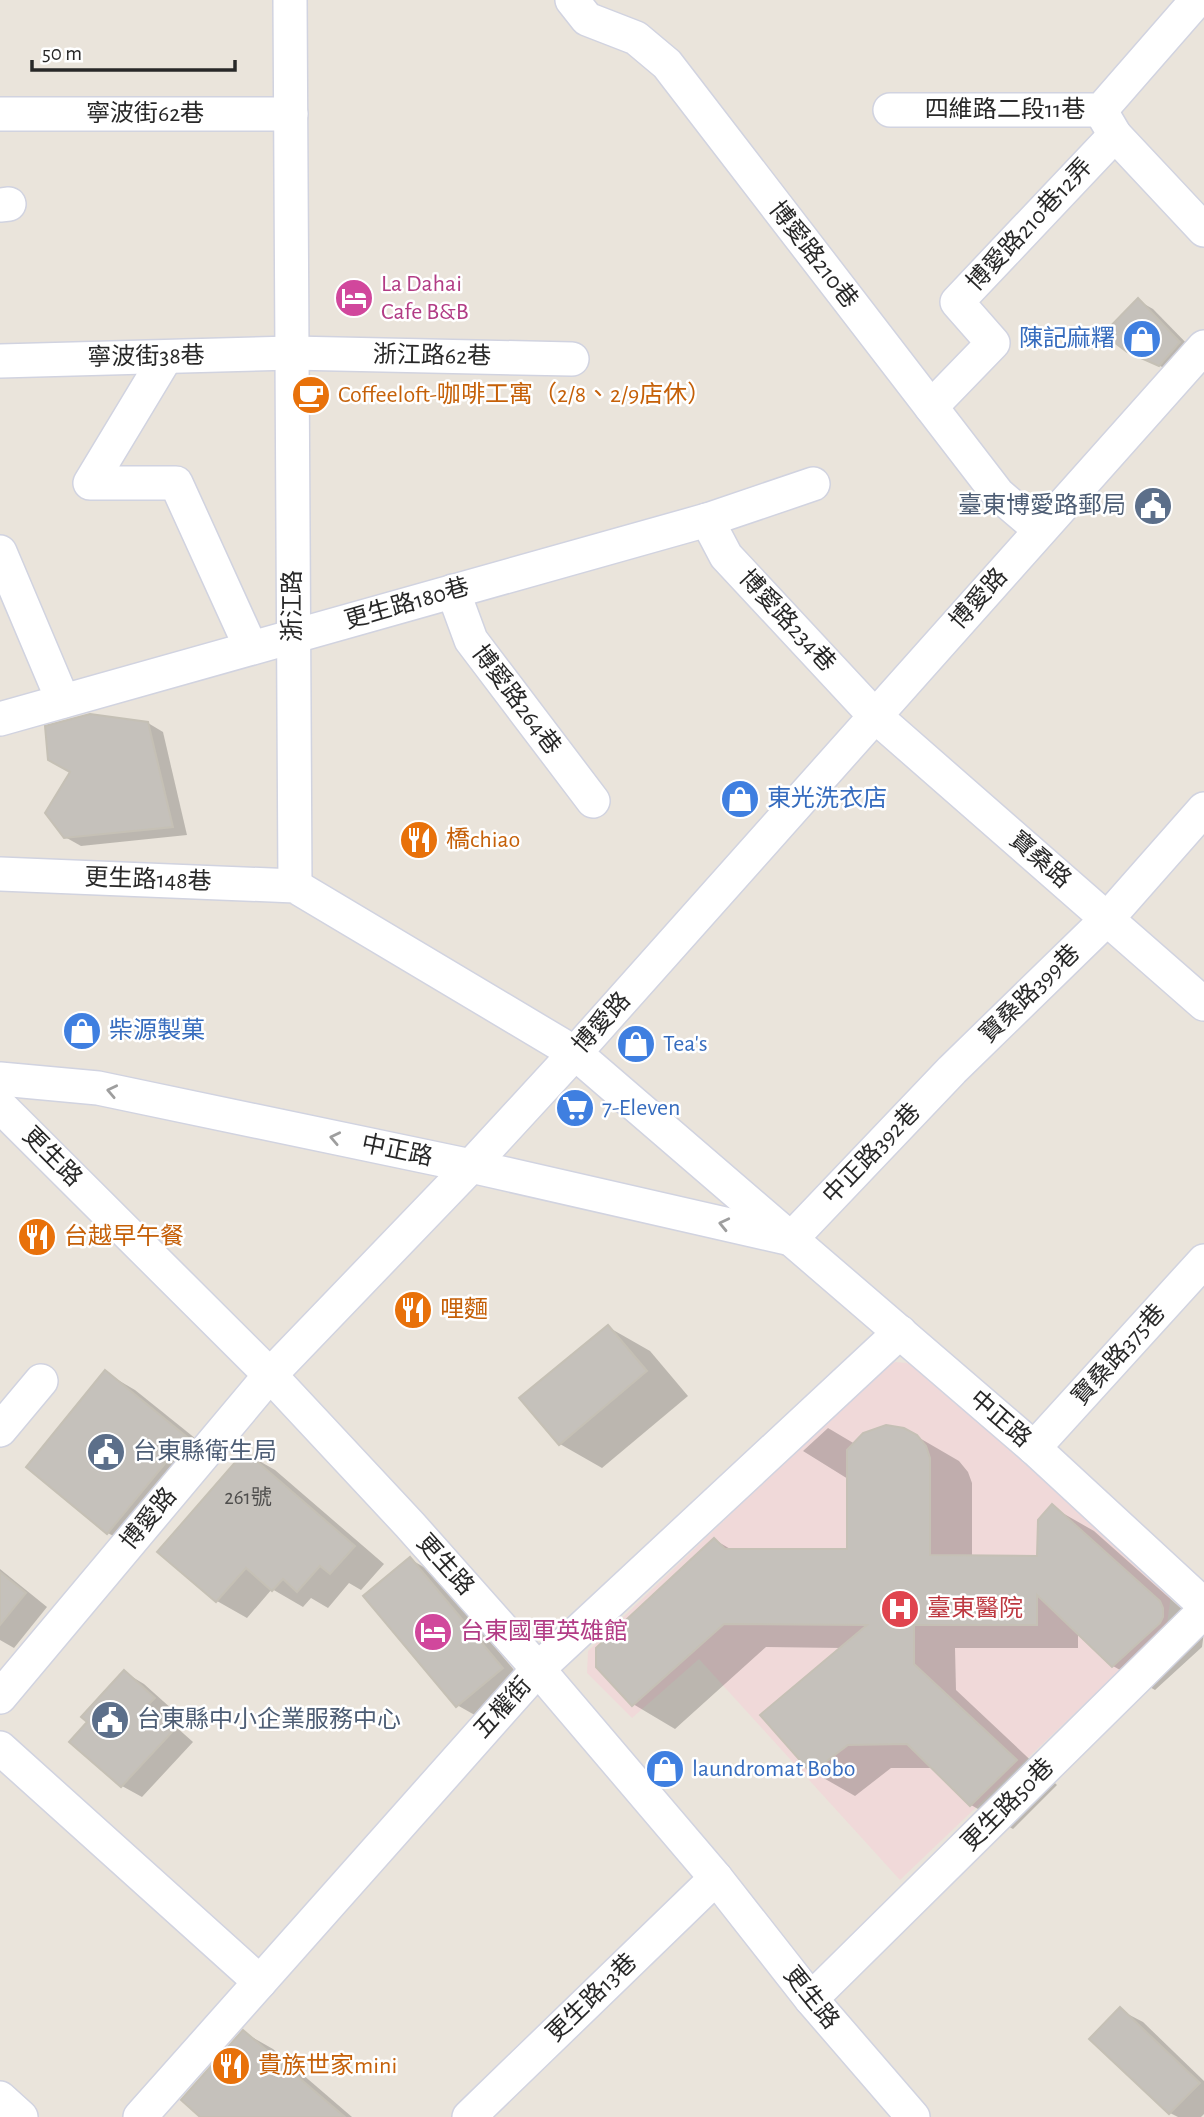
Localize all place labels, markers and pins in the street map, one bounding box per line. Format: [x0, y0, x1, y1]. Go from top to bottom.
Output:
place label: La Dahai Cafe B&B [381, 272, 469, 324]
hotel icon: La Dahai Cafe B&B [333, 277, 375, 319]
shop icon: 陳記麻糬 [1121, 318, 1163, 360]
place label: 陳記麻糬 [1019, 325, 1115, 351]
cafe icon: Coffeeloft-咖啡工寓（2/8、2/9店休） [290, 374, 332, 416]
place label: Coffeeloft-咖啡工寓（2/8、2/9店休） [338, 381, 711, 407]
public building icon: 臺東博愛路郵局 [1132, 485, 1174, 527]
place label: 臺東博愛路郵局 [958, 492, 1126, 518]
shop icon: 東光洗衣店 [719, 778, 761, 820]
place label: 東光洗衣店 [767, 785, 887, 811]
restaurant icon: 橋chiao [398, 819, 440, 861]
place label: 橋chiao [446, 826, 520, 852]
shop icon: 柴源製菓 [61, 1010, 103, 1052]
place label: 柴源製菓 [109, 1017, 205, 1043]
shop icon: Tea's [615, 1023, 657, 1065]
place label: Tea's [663, 1032, 708, 1056]
supermarket icon: 7-Eleven [554, 1087, 596, 1129]
place label: 7-Eleven [602, 1096, 680, 1120]
restaurant icon: 台越早午餐 [16, 1216, 58, 1258]
place label: 台越早午餐 [64, 1223, 184, 1249]
restaurant icon: 哩麵 [392, 1289, 434, 1331]
place label: 哩麵 [440, 1296, 488, 1322]
public building icon: 台東縣衛生局 [85, 1431, 127, 1473]
place label: 台東縣衛生局 [133, 1438, 277, 1464]
hospital icon: 臺東醫院 [879, 1588, 921, 1630]
place label: 臺東醫院 [927, 1595, 1023, 1621]
hotel icon: 台東國軍英雄館 [412, 1611, 454, 1653]
place label: 台東國軍英雄館 [460, 1618, 628, 1644]
public building icon: 台東縣中小企業服務中心 [89, 1699, 131, 1741]
place label: 台東縣中小企業服務中心 [137, 1706, 401, 1732]
shop icon: laundromat Bobo [644, 1748, 686, 1790]
place label: laundromat Bobo [692, 1757, 856, 1781]
restaurant icon: 貴族世家mini [210, 2045, 252, 2087]
place label: 貴族世家mini [258, 2052, 397, 2078]

